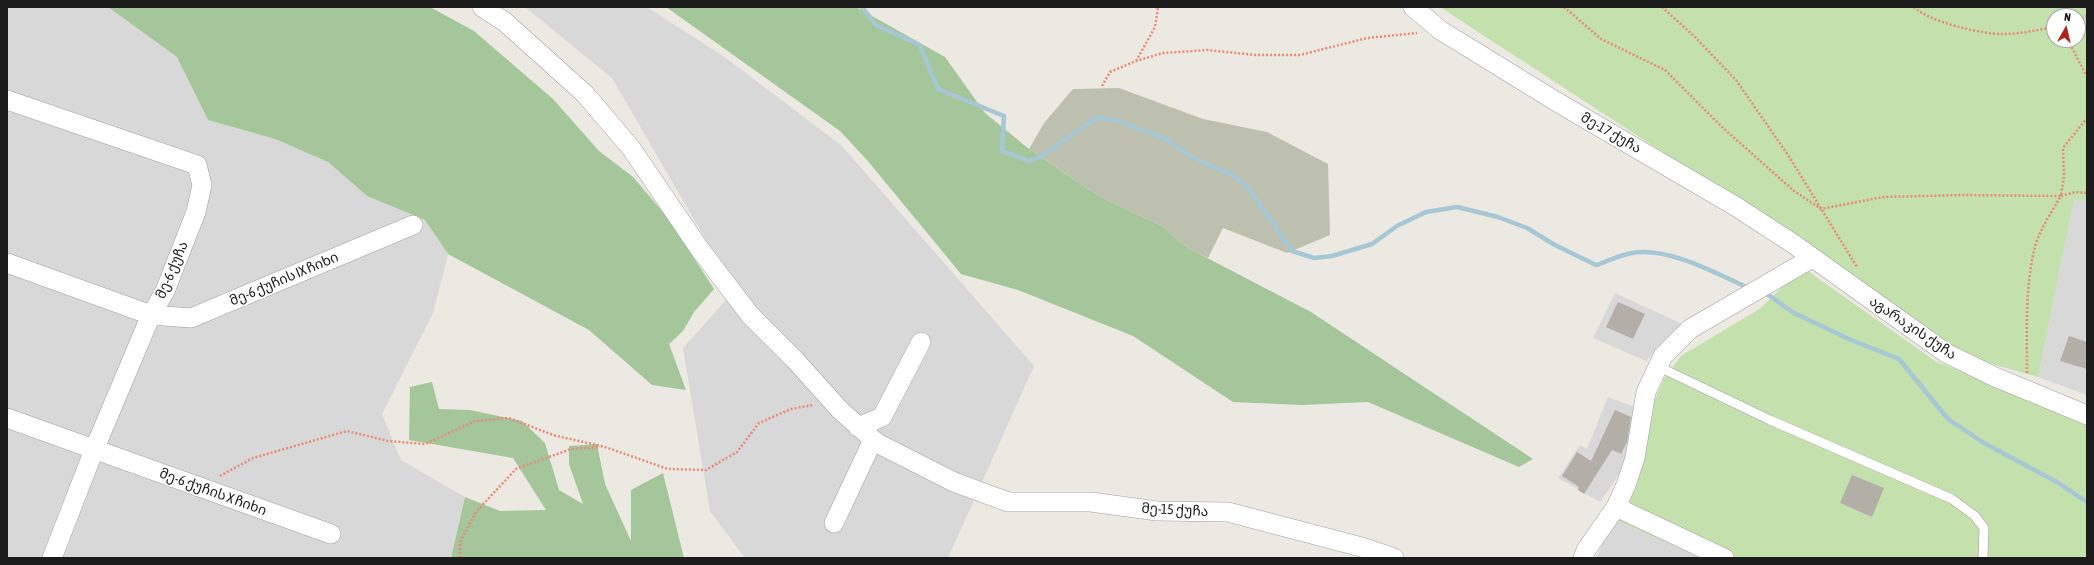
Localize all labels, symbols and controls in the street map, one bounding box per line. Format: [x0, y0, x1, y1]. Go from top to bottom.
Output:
north arrow [2046, 8, 2086, 48]
text: N [2063, 11, 2072, 24]
street label: მე-17 ქუჩა [1578, 109, 1644, 157]
street label: მე-6 ქუჩა [152, 239, 192, 301]
street label: მე-6 ქუჩის IX ჩიხი [227, 249, 341, 309]
street label: აგარაკის ქუჩა [1866, 293, 1960, 363]
street label: მე-6 ქუჩის X ჩიხი [157, 465, 269, 519]
street label: მე-15 ქუჩა [1141, 500, 1209, 520]

